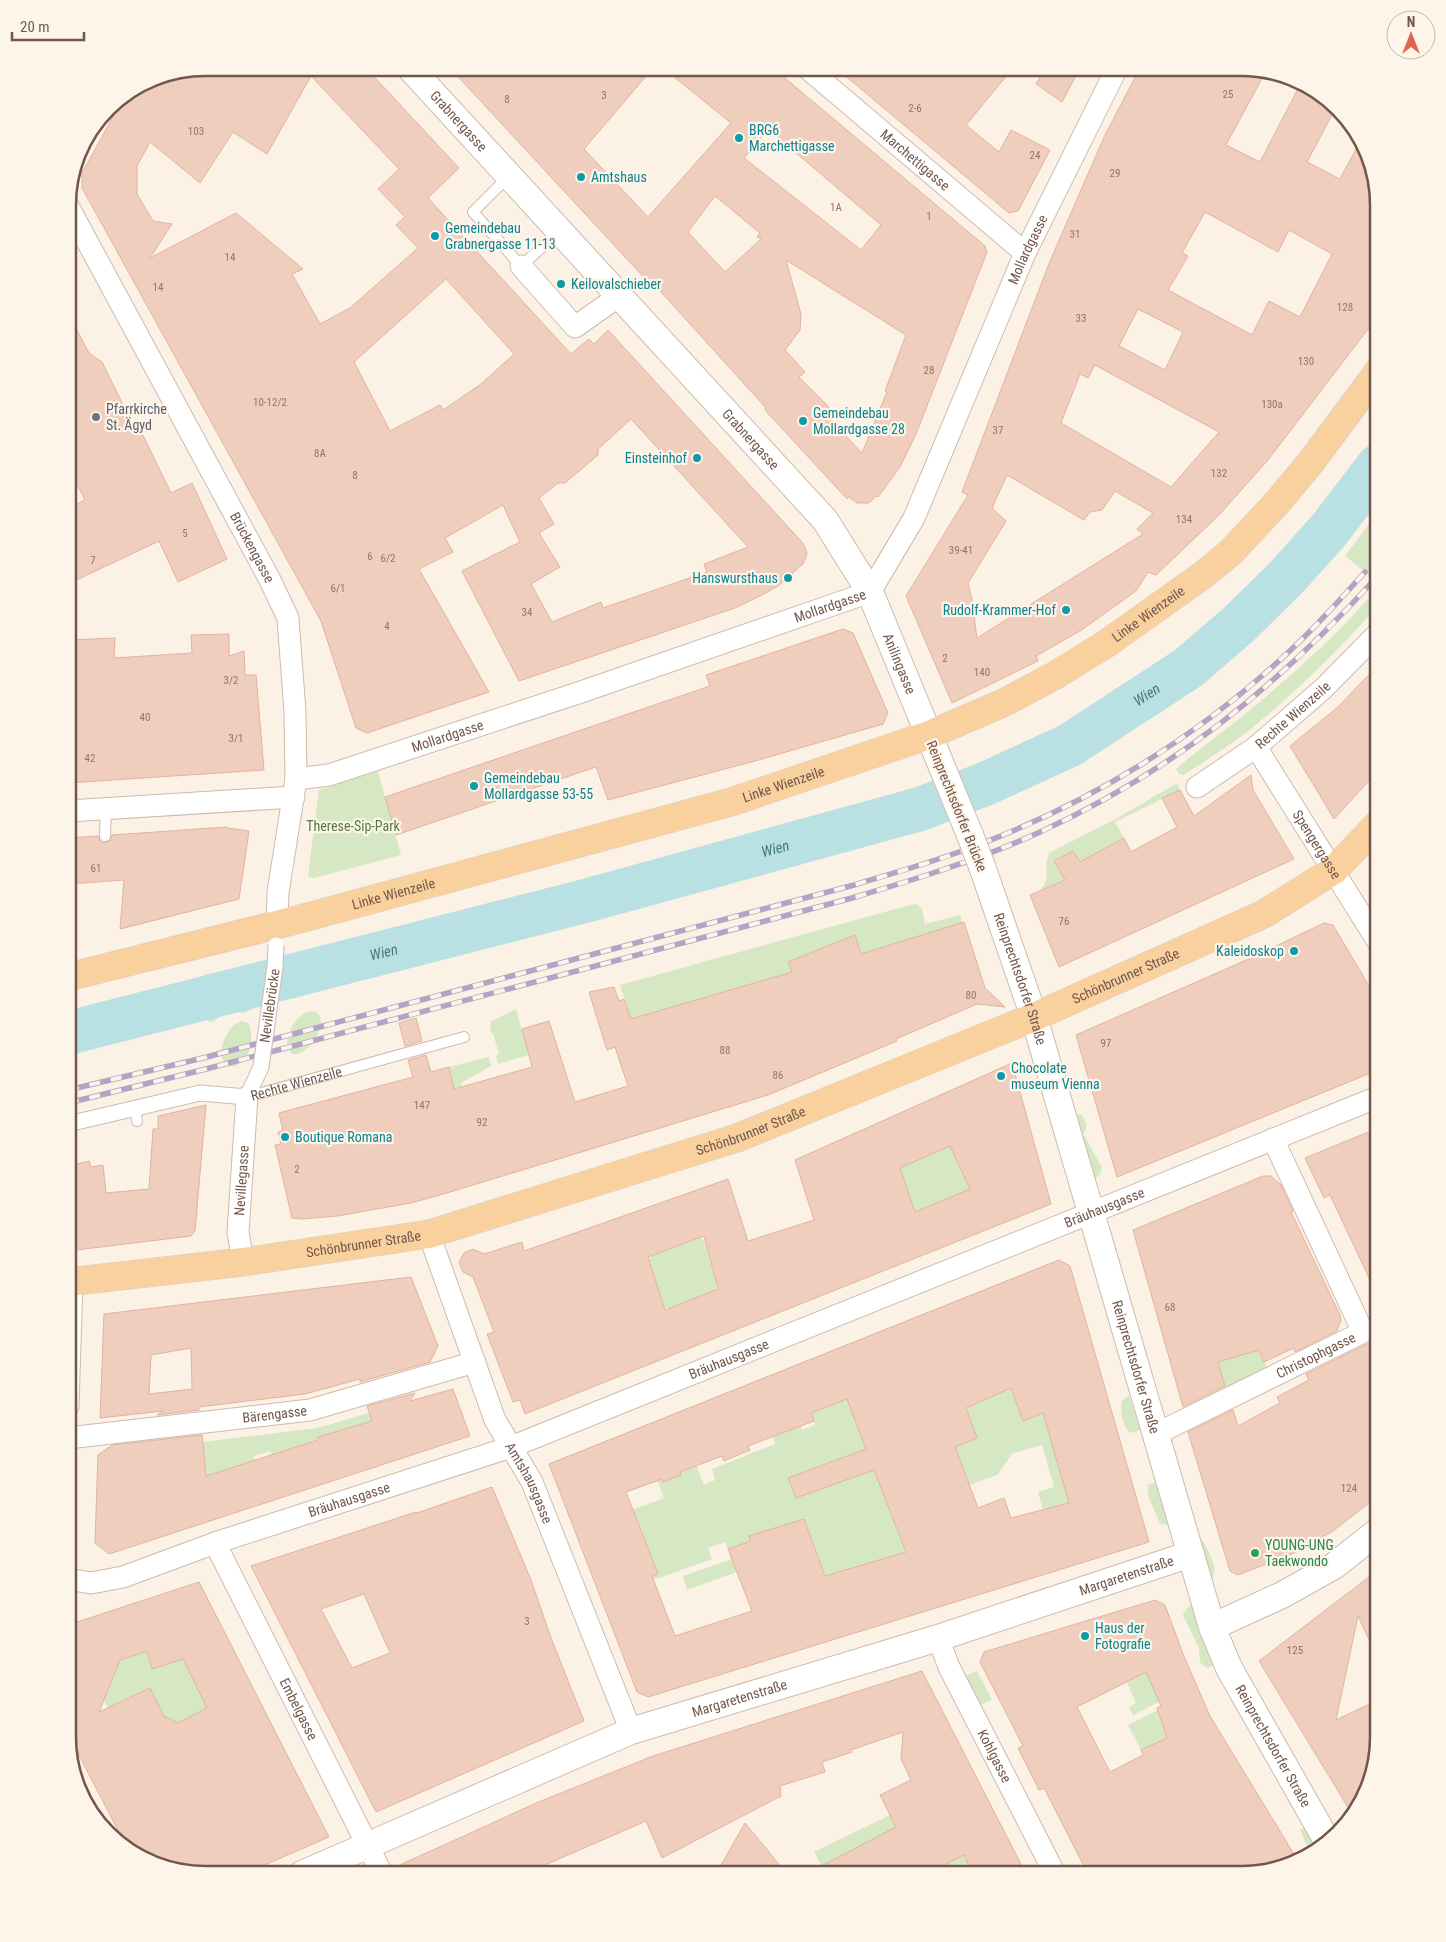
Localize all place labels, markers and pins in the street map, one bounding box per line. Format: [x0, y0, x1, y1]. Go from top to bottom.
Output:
place label: BRG6 Marchettigasse [749, 122, 835, 154]
marker: BRG6 Marchettigasse [733, 132, 745, 144]
place label: Amtshaus [591, 169, 647, 185]
marker: Amtshaus [575, 171, 587, 183]
place label: Gemeindebau Grabnergasse 11-13 [445, 220, 556, 252]
marker: Gemeindebau Grabnergasse 11-13 [429, 230, 441, 242]
place label: Keilovalschieber [571, 276, 661, 292]
marker: Keilovalschieber [555, 278, 567, 290]
place label: Pfarrkirche St. Ägyd [106, 401, 167, 433]
place label: Gemeindebau Mollardgasse 28 [813, 405, 905, 437]
marker: Pfarrkirche St. Ägyd [90, 411, 102, 423]
marker: Gemeindebau Mollardgasse 28 [797, 415, 809, 427]
place label: Einsteinhof [625, 450, 688, 466]
marker: Einsteinhof [691, 452, 703, 464]
place label: Hanswursthaus [692, 570, 778, 586]
marker: Hanswursthaus [782, 572, 794, 584]
place label: Rudolf-Krammer-Hof [943, 602, 1057, 618]
marker: Rudolf-Krammer-Hof [1060, 604, 1072, 616]
place label: Gemeindebau Mollardgasse 53-55 [484, 770, 593, 802]
marker: Gemeindebau Mollardgasse 53-55 [468, 780, 480, 792]
place label: Kaleidoskop [1216, 943, 1284, 959]
marker: Kaleidoskop [1288, 945, 1300, 957]
place label: Chocolate museum Vienna [1011, 1060, 1100, 1092]
marker: Chocolate museum Vienna [995, 1070, 1007, 1082]
place label: Boutique Romana [295, 1129, 393, 1145]
marker: Boutique Romana [279, 1131, 291, 1143]
place label: YOUNG-UNG Taekwondo [1265, 1537, 1334, 1569]
marker: YOUNG-UNG Taekwondo [1249, 1547, 1261, 1559]
place label: Haus der Fotografie [1095, 1620, 1151, 1652]
marker: Haus der Fotografie [1079, 1630, 1091, 1642]

